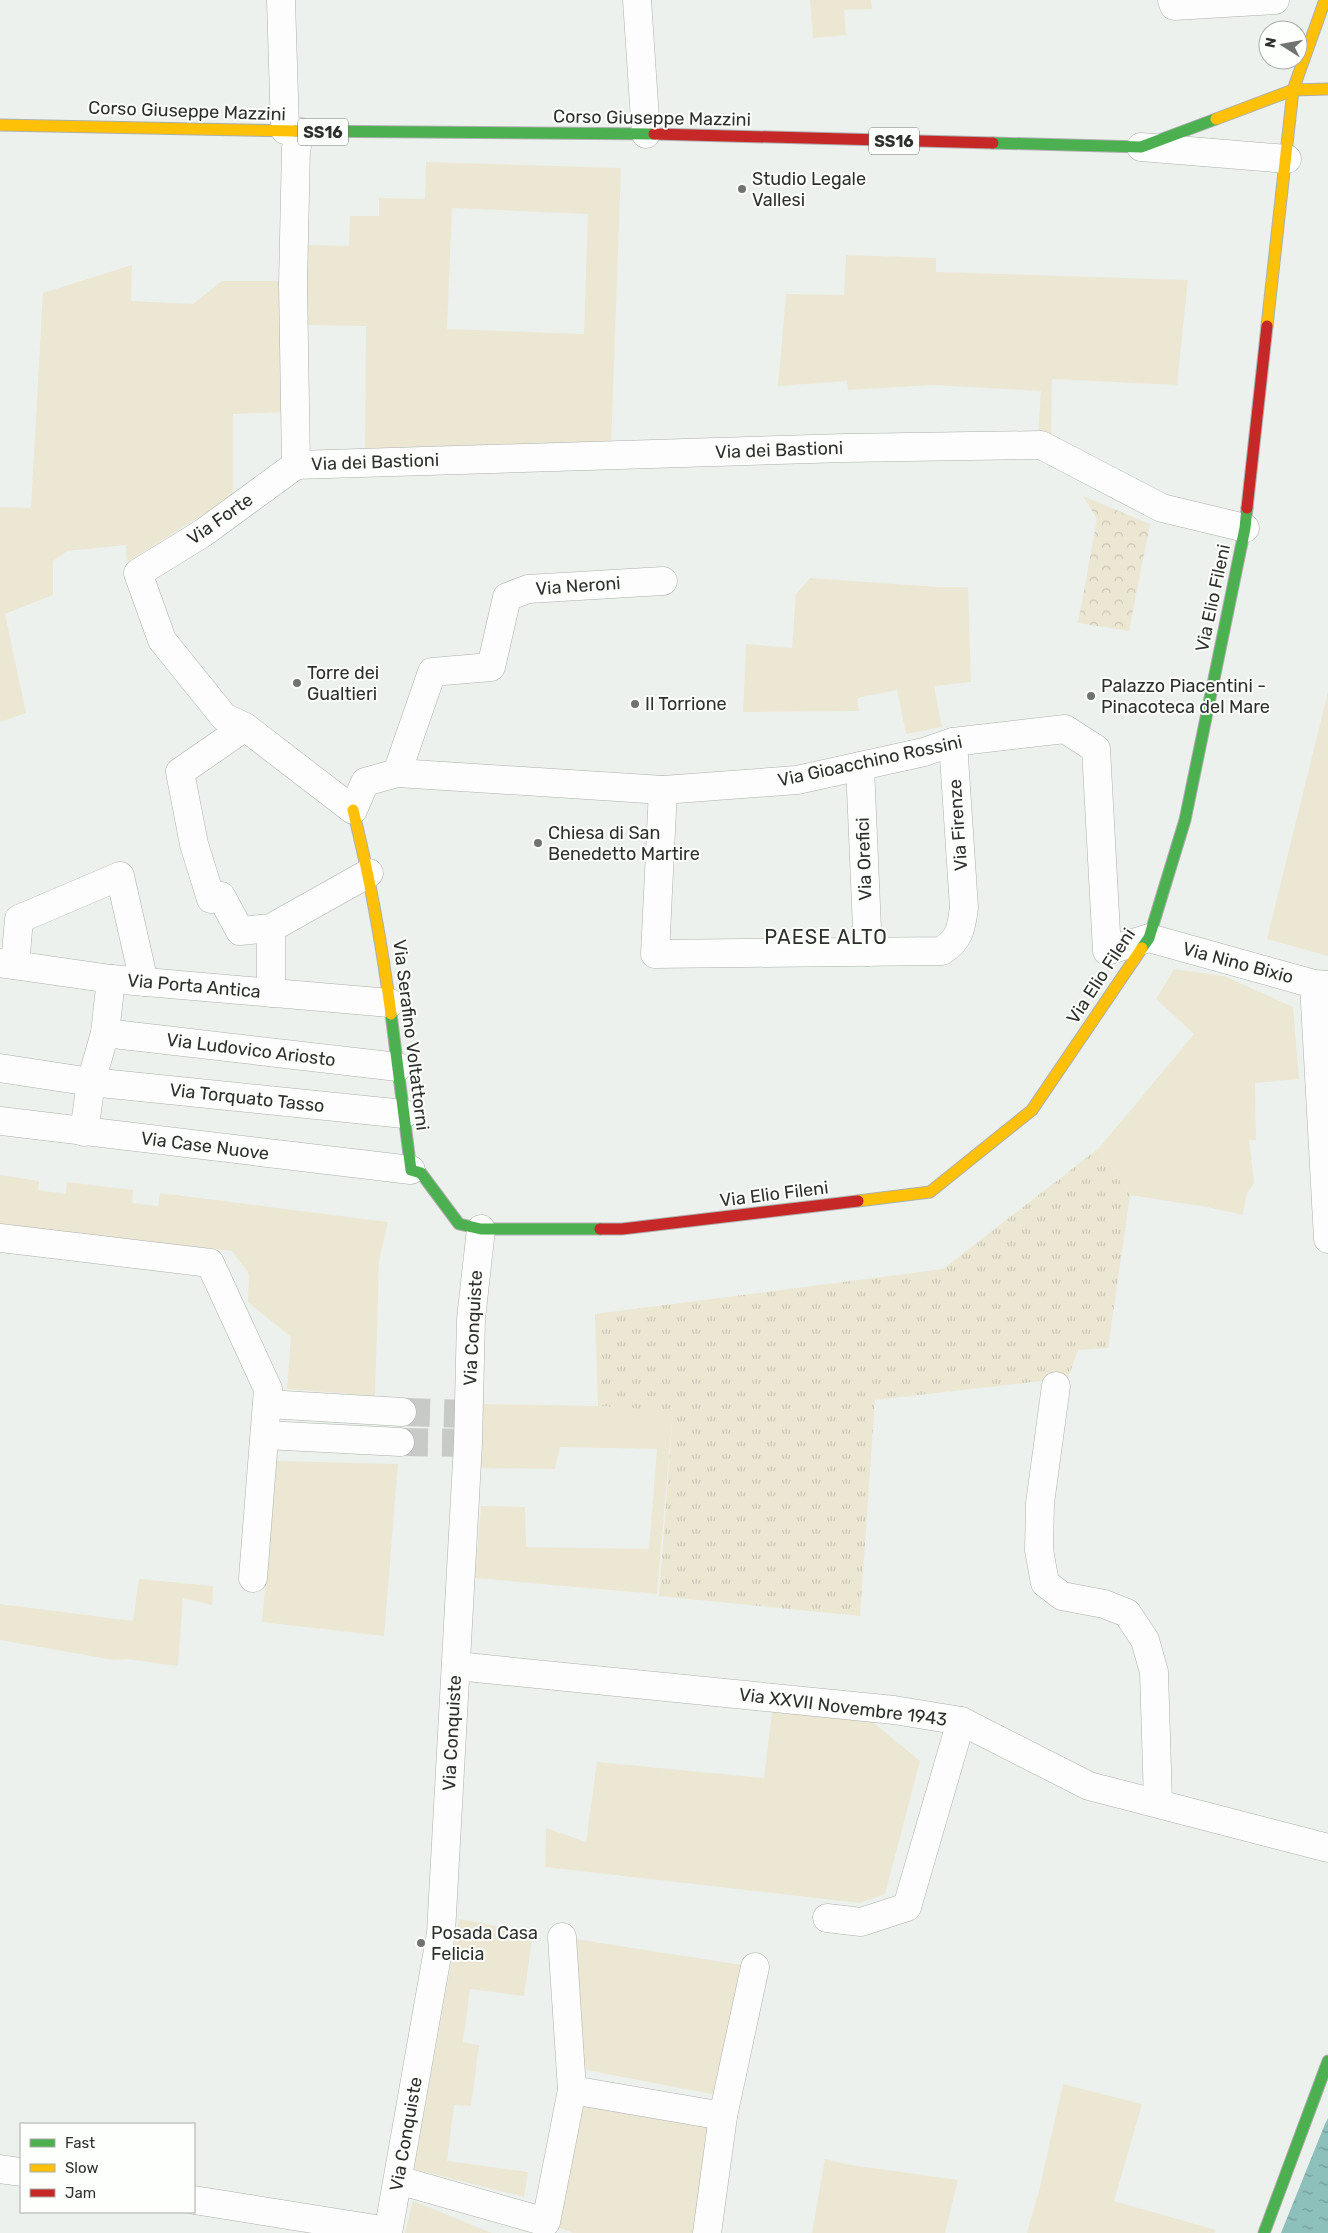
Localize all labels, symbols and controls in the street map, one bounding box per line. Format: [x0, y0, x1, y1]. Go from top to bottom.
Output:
north arrow [1258, 20, 1308, 70]
text: N [1261, 36, 1280, 49]
street label: Corso Giuseppe Mazzini [88, 97, 286, 125]
street label: Corso Giuseppe Mazzini [553, 105, 751, 131]
road number: SS16 [298, 118, 348, 146]
road number: SS16 [869, 128, 919, 154]
place label: Studio Legale Vallesi [752, 168, 866, 211]
marker: Studio Legale Vallesi [736, 183, 748, 195]
street label: Via dei Bastioni [715, 437, 843, 463]
street label: Via dei Bastioni [311, 449, 439, 475]
street label: Via Forte [183, 488, 257, 550]
street label: Via Elio Fileni [1191, 542, 1235, 654]
street label: Via Neroni [535, 572, 621, 600]
place label: Torre dei Gualtieri [307, 662, 379, 705]
place label: Palazzo Piacentini - Pinacoteca del Mare [1101, 675, 1270, 718]
marker: Torre dei Gualtieri [291, 677, 303, 689]
marker: Palazzo Piacentini - Pinacoteca del Mare [1085, 690, 1097, 702]
place label: Il Torrione [645, 693, 727, 715]
marker: Il Torrione [629, 698, 641, 710]
street label: Via Gioacchino Rossini [776, 731, 964, 791]
street label: Via Firenze [944, 778, 972, 872]
street label: Via Orefici [852, 817, 876, 901]
place label: Chiesa di San Benedetto Martire [548, 822, 700, 865]
marker: Chiesa di San Benedetto Martire [532, 837, 544, 849]
street label: Via Elio Fileni [1062, 924, 1140, 1028]
district label: PAESE ALTO [764, 925, 888, 949]
street label: Via Serafino Voltattorni [388, 938, 434, 1132]
street label: Via Nino Bixio [1180, 938, 1296, 988]
street label: Via Porta Antica [126, 969, 262, 1003]
street label: Via Ludovico Ariosto [165, 1029, 337, 1071]
street label: Via Torquato Tasso [168, 1079, 326, 1117]
street label: Via Case Nuove [140, 1127, 270, 1165]
street label: Via Elio Fileni [718, 1176, 830, 1212]
street label: Via Conquiste [459, 1270, 487, 1386]
street label: Via Conquiste [438, 1675, 466, 1791]
street label: Via XXVII Novembre 1943 [738, 1683, 948, 1731]
place label: Posada Casa Felicia [431, 1922, 538, 1965]
marker: Posada Casa Felicia [415, 1937, 427, 1949]
street label: Via Conquiste [385, 2075, 427, 2193]
legend [20, 2123, 195, 2213]
text: Fast [65, 2134, 95, 2152]
text: Slow [65, 2159, 98, 2177]
text: Jam [65, 2184, 96, 2202]

